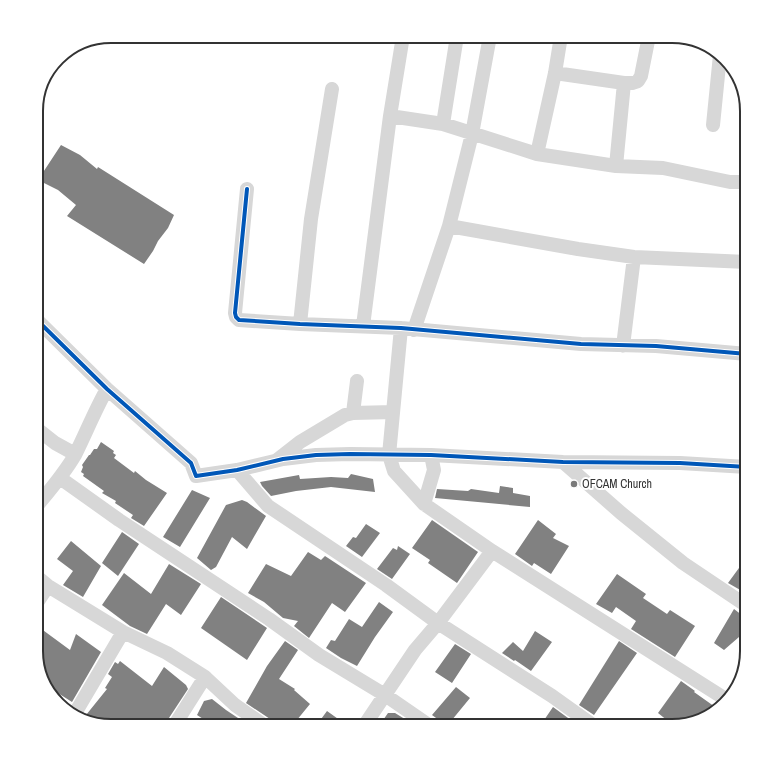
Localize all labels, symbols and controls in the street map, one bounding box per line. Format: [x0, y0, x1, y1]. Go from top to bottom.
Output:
place label: OFCAM Church [582, 476, 652, 492]
marker: OFCAM Church [569, 479, 579, 489]

